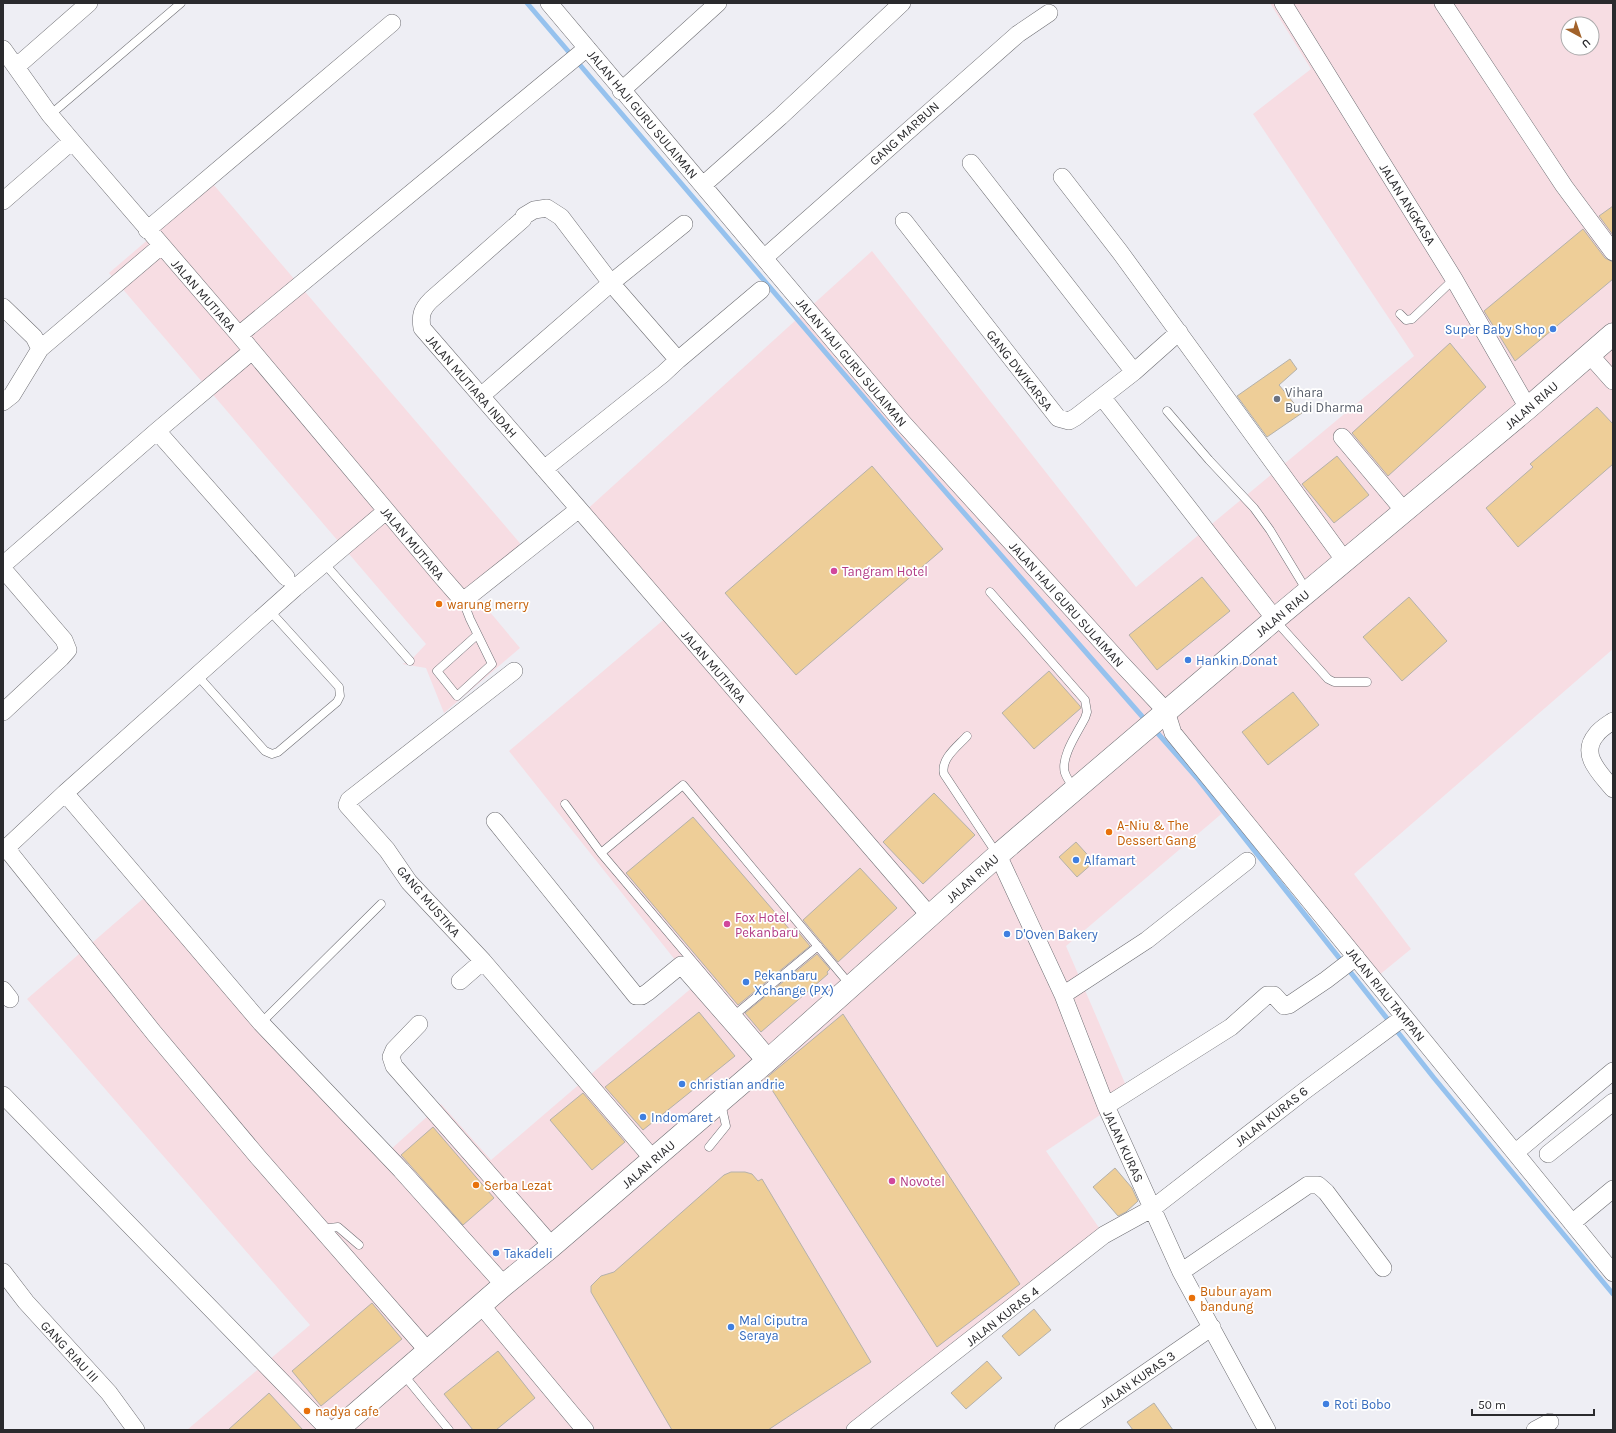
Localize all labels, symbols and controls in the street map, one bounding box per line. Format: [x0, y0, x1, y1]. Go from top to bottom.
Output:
north arrow [1560, 16, 1600, 56]
text: U [1579, 36, 1593, 51]
street label: JALAN HAJI GURU SULAIMAN [584, 47, 701, 182]
street label: GANG MARBUN [867, 98, 942, 168]
street label: JALAN ANGKASA [1376, 161, 1439, 248]
street label: JALAN MUTIARA [168, 256, 239, 335]
street label: JALAN HAJI GURU SULAIMAN [793, 295, 910, 430]
place label: Super Baby Shop [1445, 322, 1545, 337]
marker: Super Baby Shop [1548, 324, 1558, 334]
street label: GANG DWIKARSA [983, 327, 1056, 414]
street label: JALAN MUTIARA INDAH [423, 332, 520, 441]
street label: JALAN RIAU [1502, 378, 1561, 433]
place label: Vihara Budi Dharma [1285, 385, 1363, 415]
marker: Vihara Budi Dharma [1272, 394, 1282, 404]
street label: JALAN MUTIARA [378, 504, 448, 583]
street label: JALAN HAJI GURU SULAIMAN [1006, 538, 1127, 670]
place label: Tangram Hotel [842, 564, 928, 579]
marker: Tangram Hotel [829, 566, 839, 576]
street label: JALAN RIAU [1252, 586, 1312, 640]
place label: warung merry [447, 597, 529, 612]
marker: warung merry [434, 599, 444, 609]
street label: JALAN MUTIARA [678, 627, 749, 706]
place label: Hankin Donat [1196, 653, 1278, 668]
marker: Hankin Donat [1183, 655, 1193, 665]
place label: A-Niu & The Dessert Gang [1117, 818, 1197, 848]
marker: A-Niu & The Dessert Gang [1104, 827, 1114, 837]
street label: JALAN RIAU [943, 851, 1002, 906]
place label: Alfamart [1084, 853, 1136, 868]
marker: Alfamart [1071, 855, 1081, 865]
street label: GANG MUSTIKA [394, 863, 464, 940]
place label: Fox Hotel Pekanbaru [735, 910, 799, 940]
marker: Fox Hotel Pekanbaru [722, 919, 732, 929]
place label: D'Oven Bakery [1015, 927, 1098, 942]
marker: D'Oven Bakery [1002, 929, 1012, 939]
street label: JALAN RIAU TAMPAN [1343, 944, 1428, 1044]
place label: Pekanbaru Xchange (PX) [754, 968, 834, 998]
marker: Pekanbaru Xchange (PX) [741, 977, 751, 987]
place label: christian andrie [690, 1077, 785, 1092]
marker: christian andrie [677, 1079, 687, 1089]
street label: JALAN KURAS 6 [1232, 1083, 1311, 1150]
street label: JALAN KURAS [1100, 1108, 1147, 1185]
place label: Indomaret [651, 1110, 713, 1125]
marker: Indomaret [638, 1112, 648, 1122]
street label: JALAN RIAU [619, 1137, 678, 1192]
place label: Novotel [900, 1174, 945, 1189]
marker: Novotel [887, 1176, 897, 1186]
place label: Serba Lezat [484, 1178, 552, 1193]
marker: Serba Lezat [471, 1180, 481, 1190]
place label: Takadeli [504, 1246, 553, 1261]
marker: Takadeli [491, 1248, 501, 1258]
street label: JALAN KURAS 4 [963, 1283, 1042, 1349]
place label: Bubur ayam bandung [1200, 1284, 1272, 1314]
marker: Bubur ayam bandung [1187, 1293, 1197, 1303]
place label: Mal Ciputra Seraya [739, 1313, 808, 1343]
street label: GANG RIAU III [38, 1318, 102, 1385]
marker: Mal Ciputra Seraya [726, 1322, 736, 1332]
street label: JALAN KURAS 3 [1097, 1348, 1178, 1411]
scale bar [1472, 1391, 1594, 1417]
place label: Roti Bobo [1334, 1397, 1391, 1412]
text: 50 m [1478, 1398, 1506, 1412]
marker: Roti Bobo [1321, 1399, 1331, 1409]
place label: nadya cafe [315, 1404, 379, 1419]
marker: nadya cafe [302, 1406, 312, 1416]

